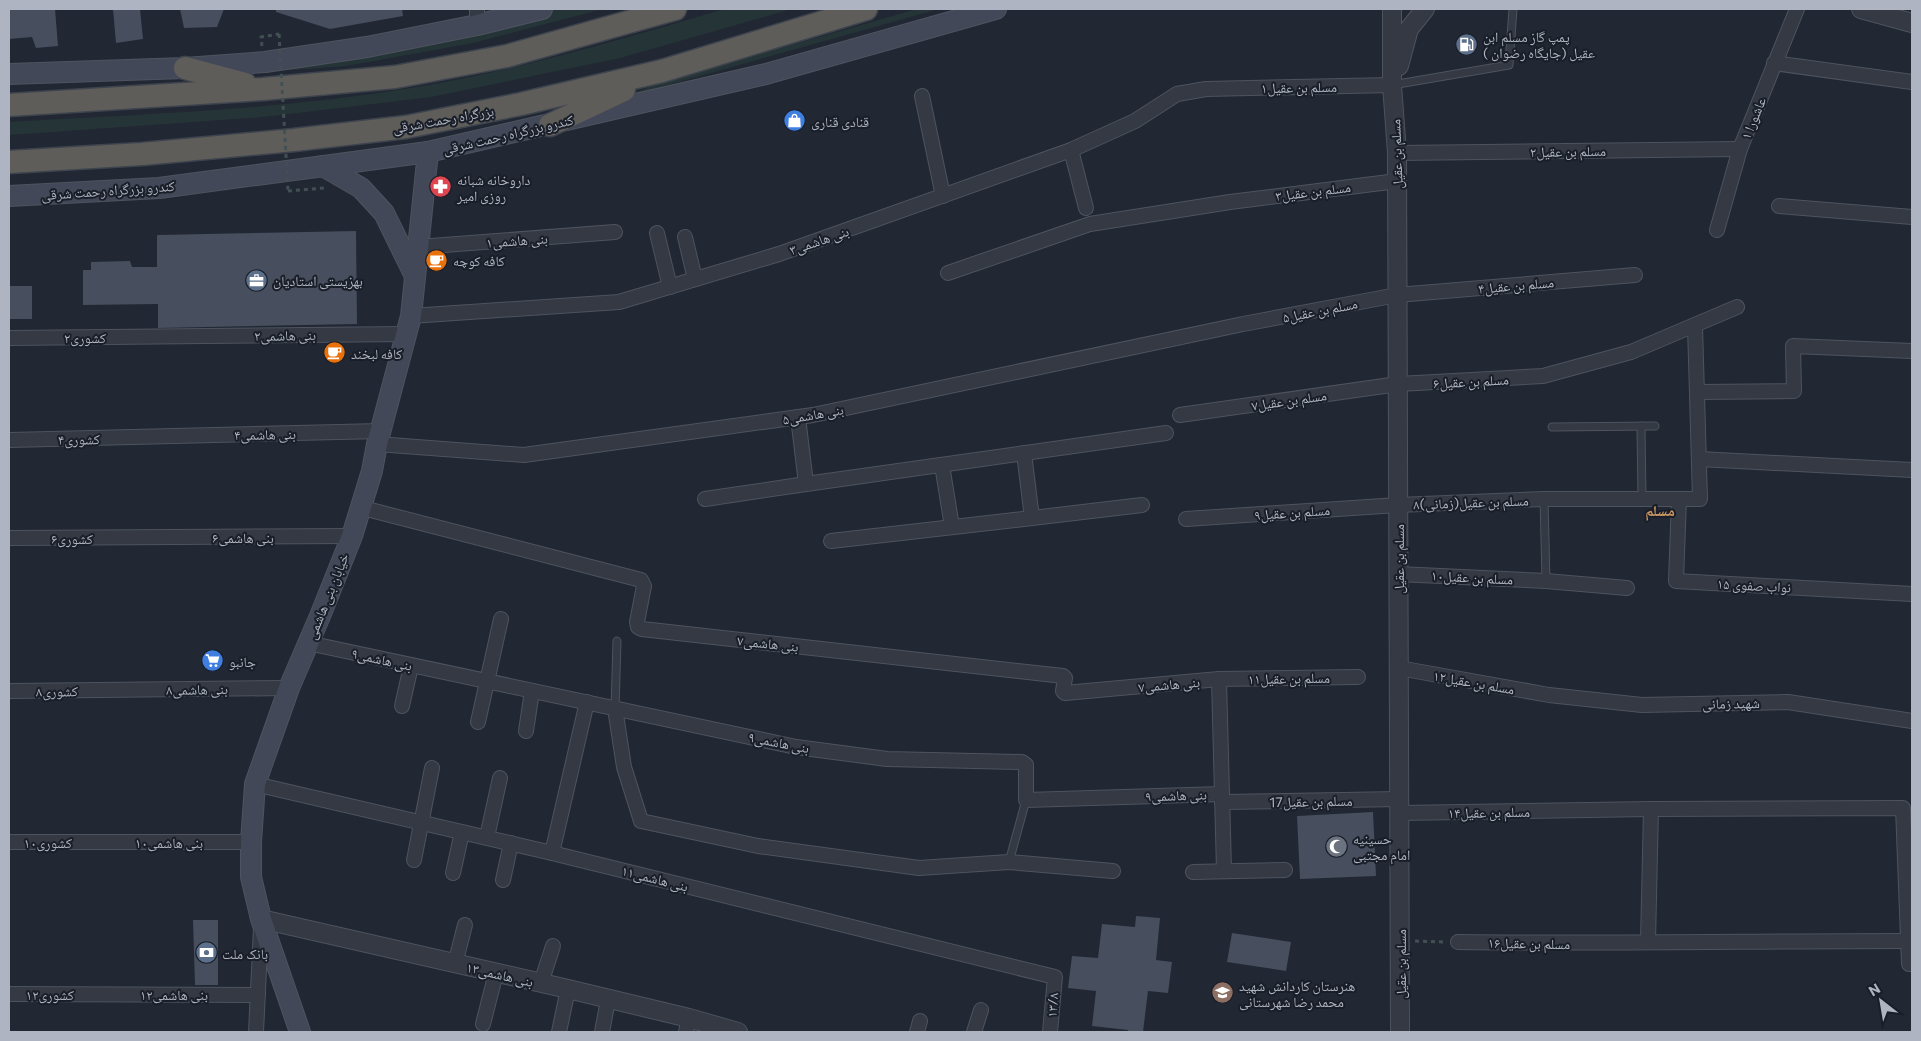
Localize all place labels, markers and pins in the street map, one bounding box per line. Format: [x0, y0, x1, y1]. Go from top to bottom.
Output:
place label: پمپ گاز مسلم ابن عقیل (جایگاه رضوان ) [1483, 28, 1595, 62]
fuel station icon: پمپ گاز مسلم ابن عقیل (جایگاه رضوان ) [1455, 32, 1479, 56]
shop icon: قنادی قناری [783, 109, 807, 133]
place label: قنادی قناری [811, 113, 869, 131]
place label: داروخانه شبانه روزی امیر [456, 171, 531, 205]
pharmacy icon: داروخانه شبانه روزی امیر [429, 175, 453, 199]
cafe icon: کافه کوچه [425, 248, 449, 272]
place label: کافه کوچه [453, 252, 505, 270]
office icon: بهزیستی استادیان [245, 268, 269, 292]
place label: بهزیستی استادیان [273, 272, 363, 290]
cafe icon: کافه لبخند [323, 341, 347, 365]
place label: کافه لبخند [351, 345, 403, 362]
supermarket icon: جانبو [201, 649, 225, 673]
place label: جانبو [229, 653, 256, 671]
place label: حسینیه امام مجتبی [1353, 830, 1410, 865]
mosque icon: حسینیه امام مجتبی [1325, 834, 1349, 858]
bank icon: بانک ملت [194, 941, 218, 965]
place label: بانک ملت [222, 945, 268, 962]
place label: هنرستان کاردانش شهید محمد رضا شهرستانی [1239, 977, 1355, 1011]
school or university icon: هنرستان کاردانش شهید محمد رضا شهرستانی [1211, 981, 1235, 1005]

